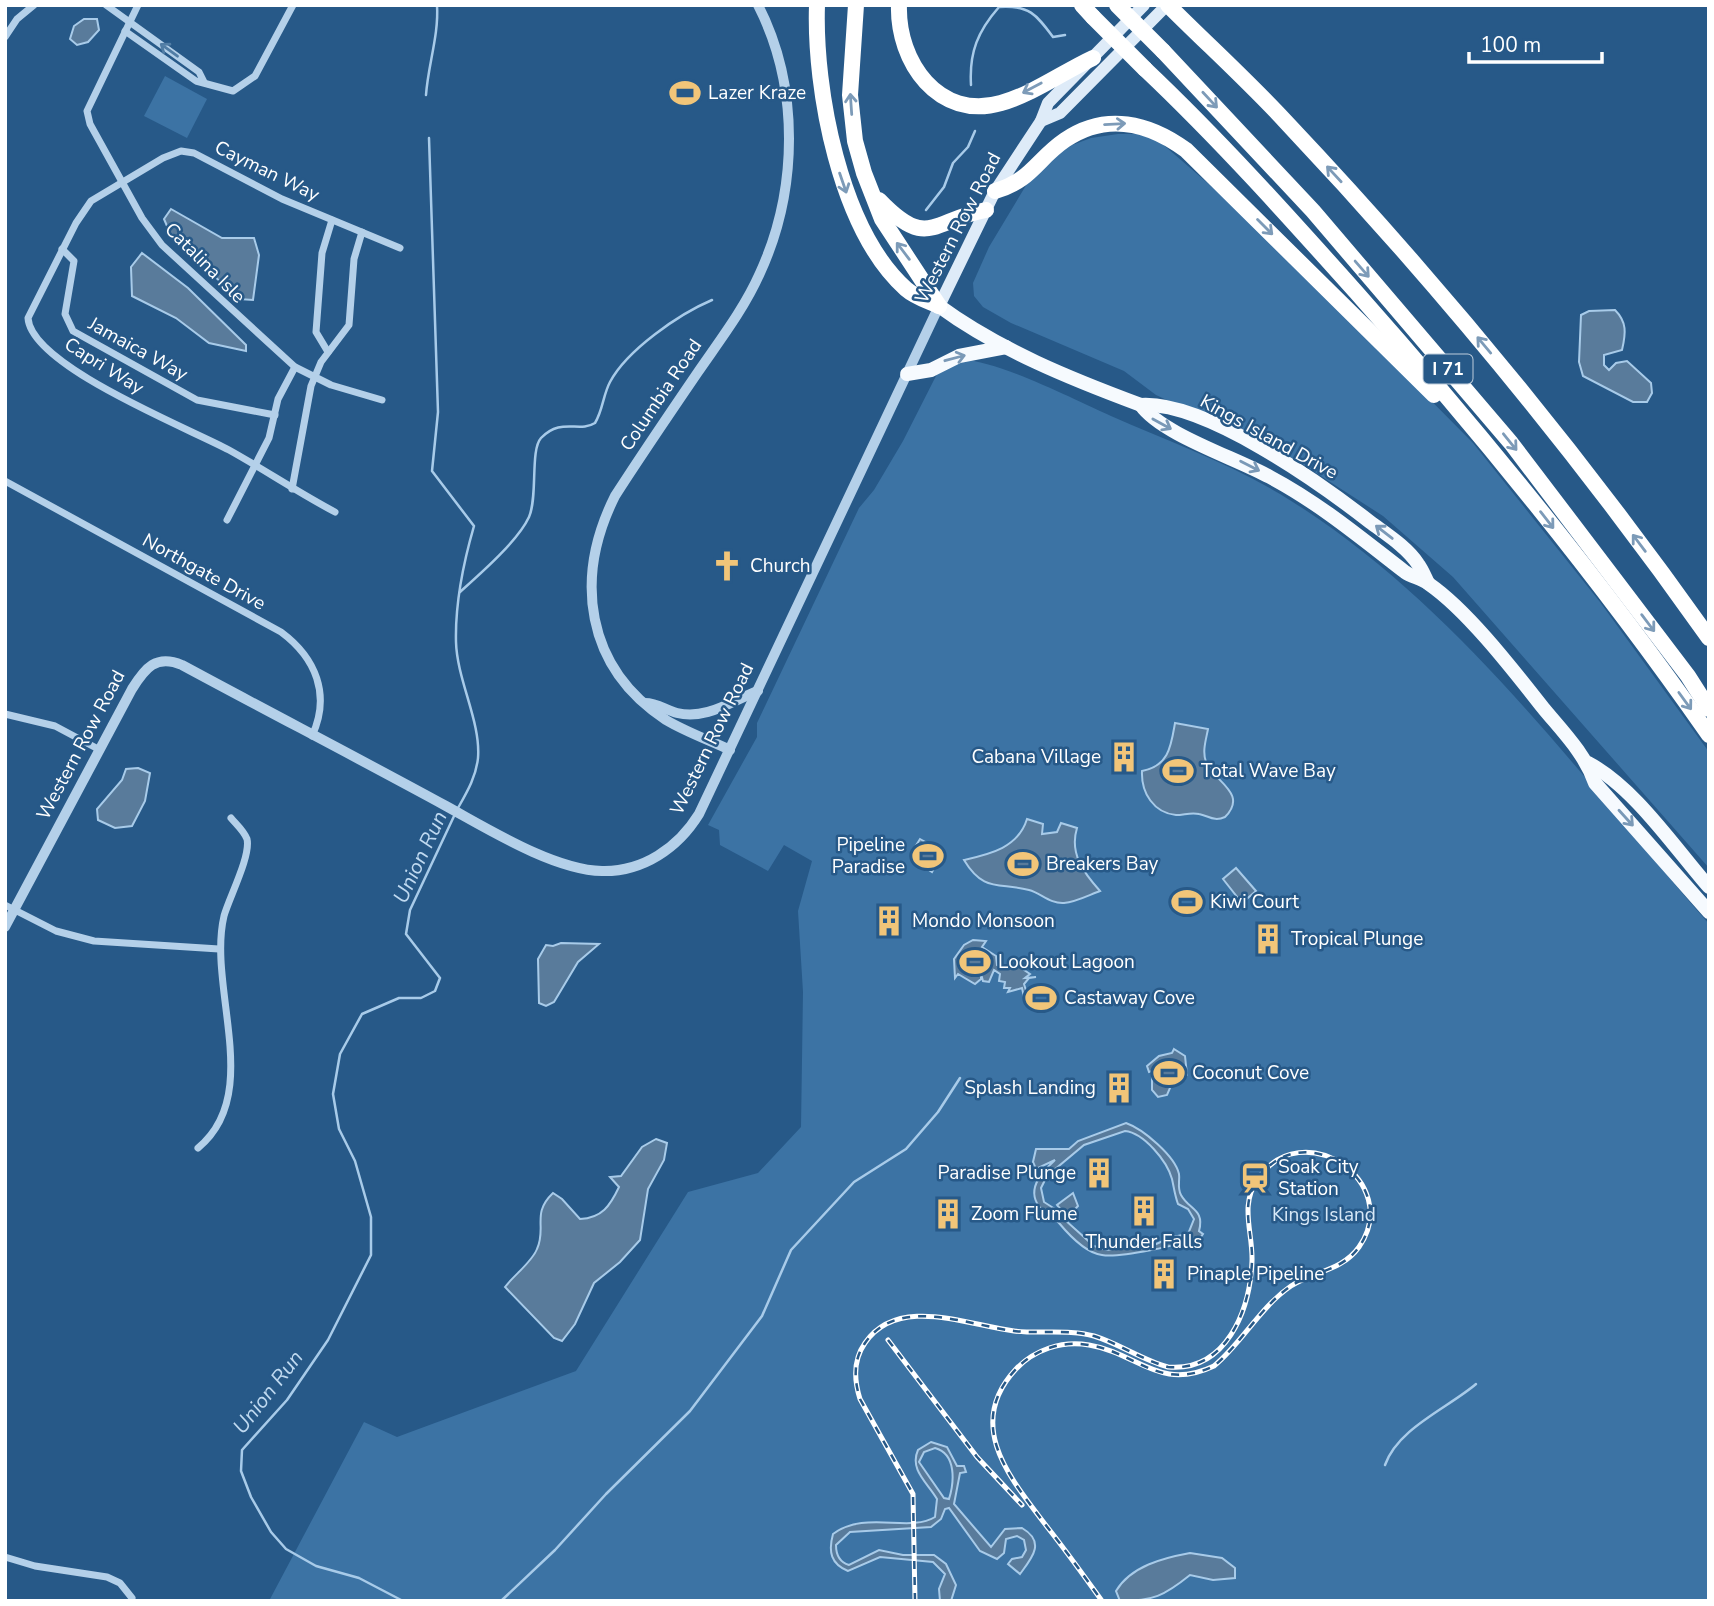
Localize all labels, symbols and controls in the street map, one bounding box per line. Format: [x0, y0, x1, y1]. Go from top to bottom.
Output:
scale bar [1469, 21, 1602, 65]
text: 100 m [1480, 31, 1541, 59]
one-way arrow [160, 43, 179, 58]
sports icon: Lazer Kraze [668, 76, 702, 110]
place label: Lazer Kraze [708, 80, 806, 106]
one-way arrow [1022, 82, 1043, 96]
one-way arrow [1201, 91, 1218, 108]
one-way arrow [844, 92, 857, 115]
one-way arrow [1104, 117, 1126, 130]
street label: Cayman Way [210, 134, 324, 208]
street label: Western Row Road [909, 148, 1007, 308]
one-way arrow [1326, 165, 1342, 183]
one-way arrow [838, 171, 850, 193]
street label: Catalina Isle [159, 217, 251, 309]
one-way arrow [1256, 219, 1273, 236]
one-way arrow [895, 242, 910, 261]
one-way arrow [1354, 260, 1370, 278]
street label: Jamaica Way [83, 310, 193, 387]
street label: Capri Way [59, 331, 149, 401]
street label: Columbia Road [614, 334, 708, 456]
one-way arrow [1476, 337, 1491, 355]
one-way arrow [944, 351, 966, 364]
road number: I 71 [1424, 354, 1472, 384]
street label: Kings Island Drive [1195, 388, 1343, 486]
one-way arrow [1152, 417, 1172, 431]
one-way arrow [1502, 432, 1518, 450]
one-way arrow [1239, 460, 1260, 474]
one-way arrow [1540, 510, 1555, 528]
one-way arrow [1375, 525, 1393, 540]
street label: Northgate Drive [138, 527, 270, 617]
one-way arrow [1632, 535, 1647, 553]
church icon: Church [710, 549, 744, 583]
place label: Church [750, 553, 811, 579]
one-way arrow [1640, 613, 1655, 632]
street label: Western Row Road [664, 659, 760, 819]
street label: Western Row Road [31, 666, 131, 824]
one-way arrow [1677, 691, 1692, 710]
building icon: Cabana Village [1107, 740, 1141, 774]
place label: Cabana Village [972, 744, 1101, 770]
sports icon: Total Wave Bay [1161, 754, 1195, 788]
place label: Total Wave Bay [1201, 758, 1336, 784]
water label: Union Run [386, 806, 454, 908]
one-way arrow [1617, 809, 1633, 827]
place label: Pipeline Paradise [832, 832, 905, 880]
sports icon: Pipeline Paradise [911, 839, 945, 873]
sports icon: Breakers Bay [1006, 847, 1040, 881]
place label: Breakers Bay [1046, 851, 1159, 877]
sports icon: Kiwi Court [1170, 885, 1204, 919]
place label: Kiwi Court [1210, 889, 1299, 915]
building icon: Mondo Monsoon [872, 904, 906, 938]
place label: Mondo Monsoon [912, 908, 1055, 934]
building icon: Tropical Plunge [1251, 922, 1285, 956]
place label: Tropical Plunge [1291, 926, 1423, 952]
sports icon: Lookout Lagoon [958, 945, 992, 979]
place label: Lookout Lagoon [998, 949, 1135, 975]
sports icon: Castaway Cove [1024, 981, 1058, 1015]
place label: Castaway Cove [1064, 985, 1195, 1011]
sports icon: Coconut Cove [1152, 1056, 1186, 1090]
place label: Coconut Cove [1192, 1060, 1309, 1086]
building icon: Splash Landing [1102, 1071, 1136, 1105]
place label: Splash Landing [964, 1075, 1096, 1101]
place label: Soak City Station [1278, 1154, 1359, 1202]
building icon: Paradise Plunge [1082, 1156, 1116, 1190]
place label: Paradise Plunge [938, 1160, 1076, 1186]
station icon: Soak City Station [1238, 1161, 1272, 1195]
building icon: Thunder Falls [1127, 1194, 1161, 1228]
building icon: Zoom Flume [931, 1197, 965, 1231]
place label: Zoom Flume [971, 1201, 1077, 1227]
park label: Kings Island [1272, 1202, 1376, 1228]
place label: Thunder Falls [1086, 1229, 1202, 1255]
building icon: Pinaple Pipeline [1147, 1257, 1181, 1291]
place label: Pinaple Pipeline [1187, 1261, 1324, 1287]
water label: Union Run [227, 1344, 309, 1440]

